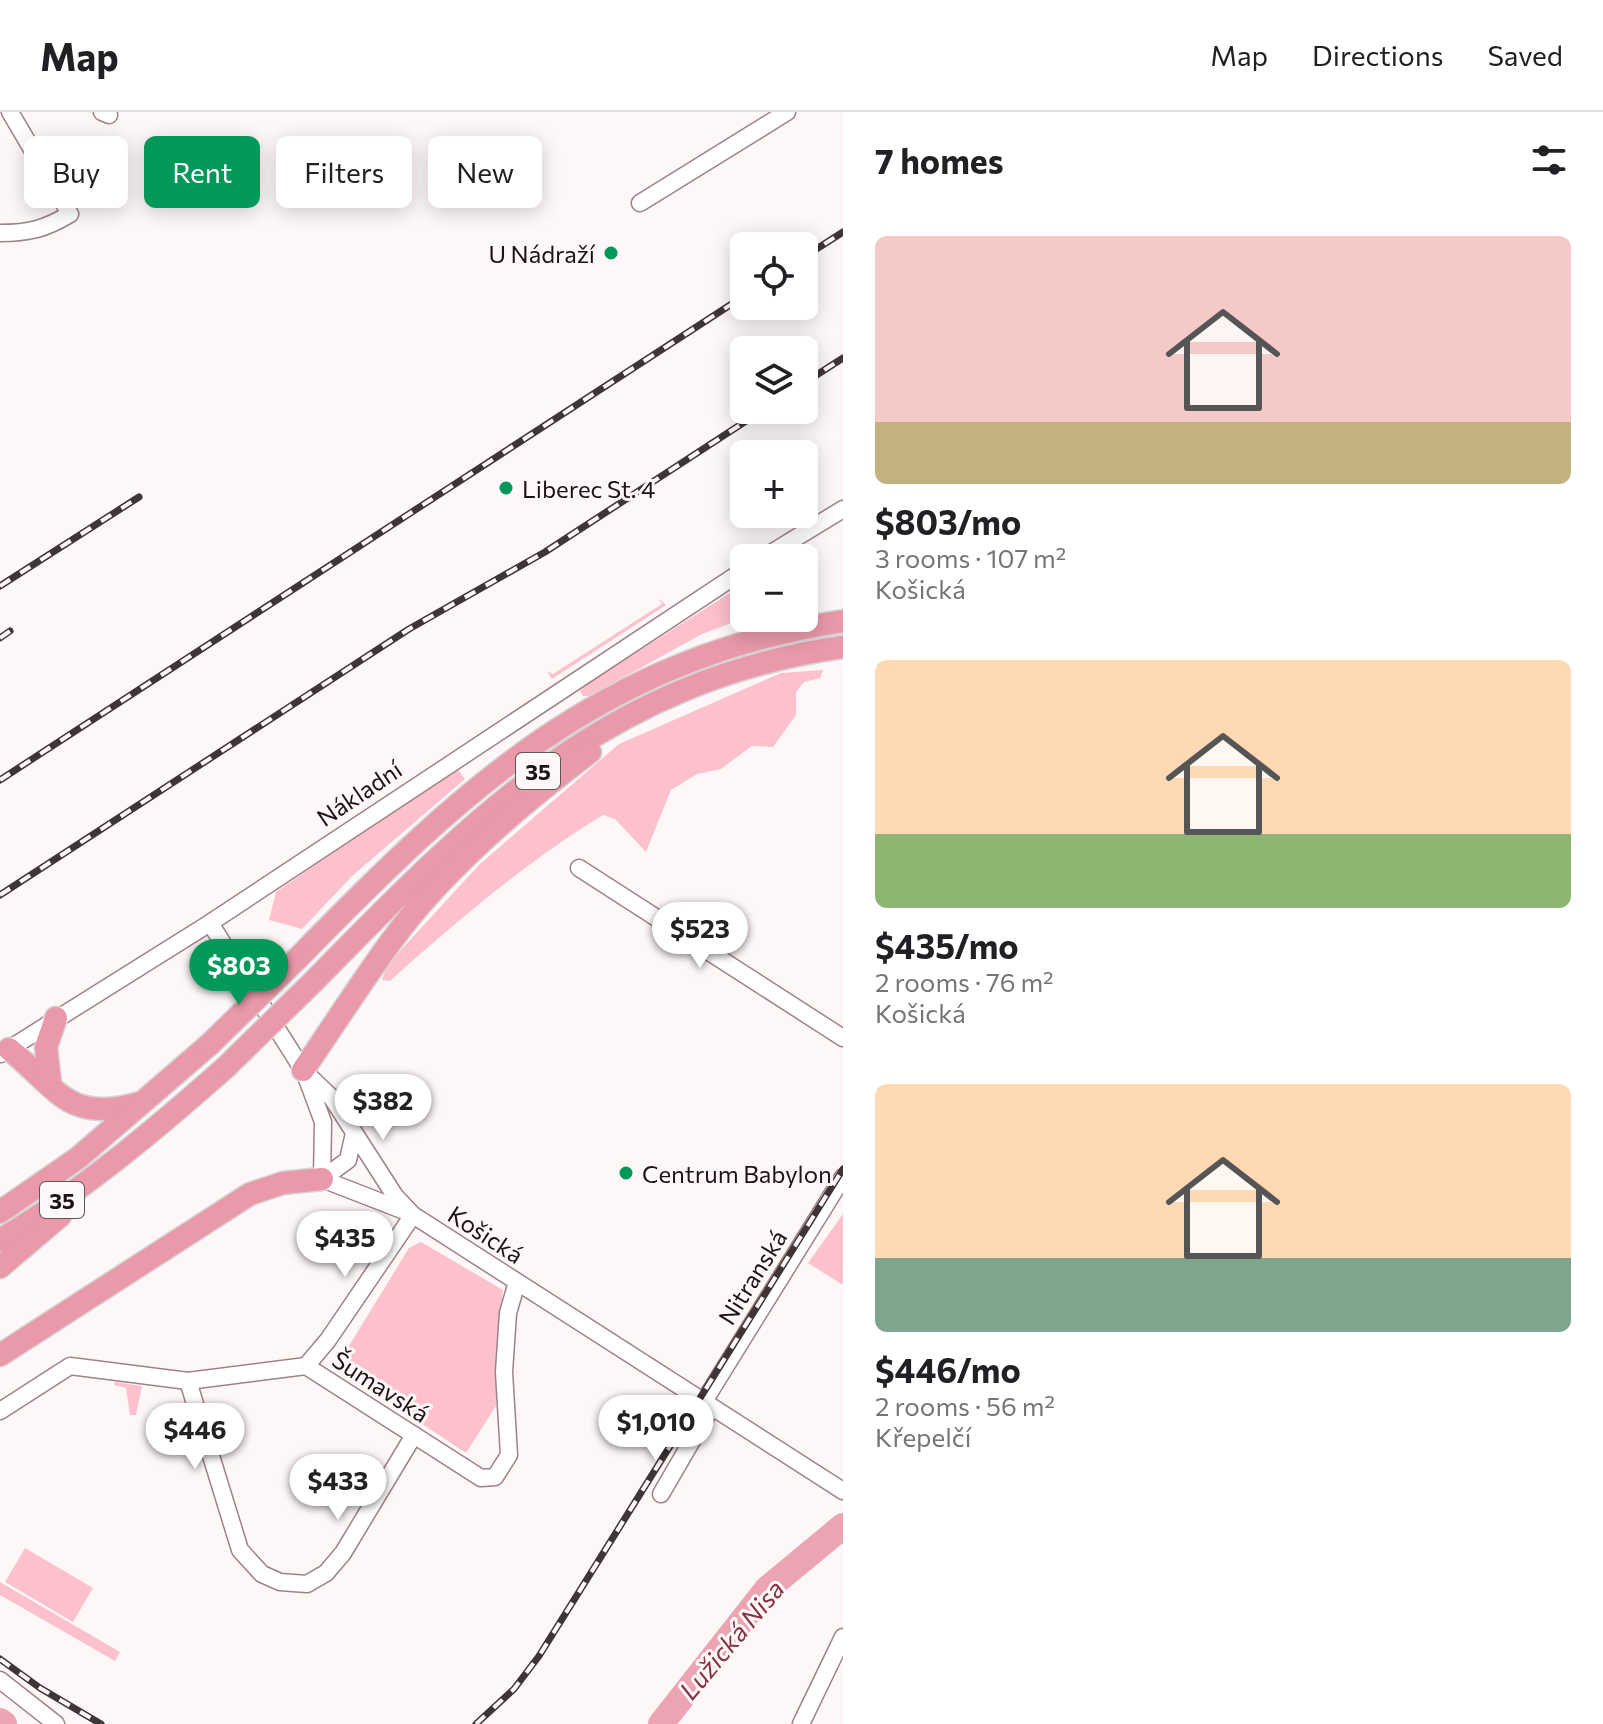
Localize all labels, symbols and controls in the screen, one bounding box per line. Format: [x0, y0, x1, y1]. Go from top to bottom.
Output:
text: Map [40, 32, 119, 79]
text: Map [1210, 38, 1268, 72]
text: Directions [1312, 38, 1443, 72]
text: Saved [1487, 38, 1563, 72]
chip: Buy [24, 136, 128, 208]
chip: Rent [144, 136, 260, 208]
chip: Filters [276, 136, 412, 208]
chip: New [428, 136, 542, 208]
icon: filters [1527, 138, 1571, 182]
text: 7 homes [875, 139, 1004, 181]
map controls [730, 232, 818, 632]
button: locate [730, 232, 818, 320]
place label: U Nádraží [488, 239, 596, 268]
marker: U Nádraží [602, 244, 620, 262]
icon: home [1151, 288, 1295, 432]
button: layers [730, 336, 818, 424]
button: + [730, 440, 818, 528]
place label: Liberec St. 4 [522, 474, 655, 503]
marker: Liberec St. 4 [497, 479, 515, 497]
text: $803/mo [875, 500, 1021, 542]
text: 3 rooms · 107 m² [875, 542, 1066, 573]
button: − [730, 544, 818, 632]
text: Košická [875, 573, 966, 604]
icon: home [1151, 712, 1295, 856]
road number: 35 [516, 753, 560, 789]
street label: Nákladní [311, 754, 408, 832]
pin: $523 [653, 902, 747, 970]
text: $523 [670, 912, 730, 943]
text: $435/mo [875, 924, 1019, 966]
pin: $803 [192, 939, 286, 1007]
text: $803 [207, 949, 271, 980]
text: 2 rooms · 76 m² [875, 966, 1054, 997]
text: Košická [875, 997, 966, 1028]
pin: $382 [336, 1074, 430, 1142]
text: $382 [353, 1084, 413, 1115]
icon: home [1151, 1136, 1295, 1280]
place label: Centrum Babylon [642, 1159, 832, 1188]
marker: Centrum Babylon [617, 1164, 635, 1182]
road number: 35 [40, 1182, 84, 1218]
street label: Košická [443, 1199, 529, 1269]
pin: $435 [298, 1211, 392, 1279]
text: $435 [314, 1221, 376, 1252]
street label: Nitranská [712, 1224, 792, 1330]
street label: Šumavská [327, 1344, 435, 1428]
text: $446/mo [875, 1348, 1021, 1390]
text: 2 rooms · 56 m² [875, 1390, 1055, 1421]
pin: $1,010 [591, 1395, 721, 1463]
pin: $446 [148, 1403, 242, 1471]
text: $1,010 [616, 1405, 696, 1436]
text: $446 [164, 1413, 226, 1444]
text: Křepelčí [875, 1421, 971, 1452]
pin: $433 [291, 1454, 385, 1522]
text: $433 [307, 1464, 369, 1495]
water label: Lužická Nisa [672, 1573, 790, 1705]

